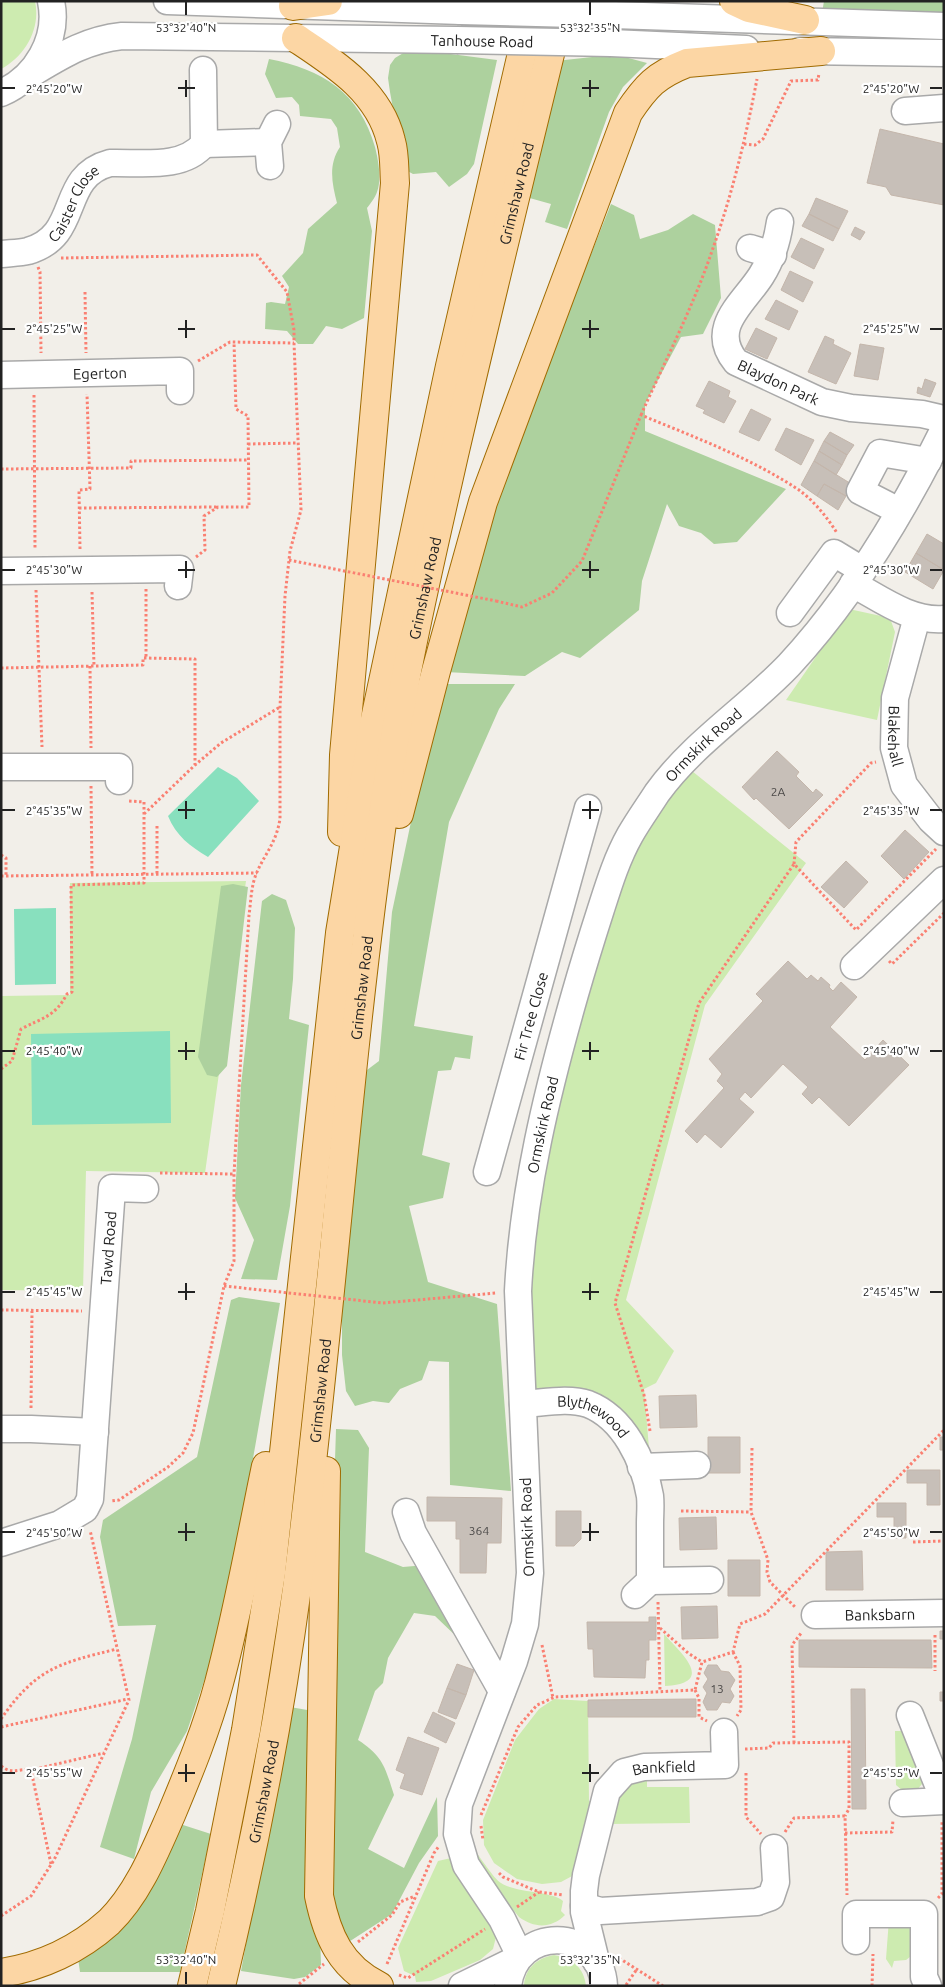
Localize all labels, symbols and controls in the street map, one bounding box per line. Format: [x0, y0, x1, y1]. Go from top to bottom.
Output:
text: 53°32'40"N [156, 21, 216, 34]
text: 53°32'35"N [560, 21, 620, 34]
street label: Tanhouse Road [430, 32, 534, 50]
text: 2°45'20"W [26, 82, 82, 95]
text: 2°45'20"W [863, 82, 919, 95]
street label: Grimshaw Road [495, 141, 537, 246]
street label: Caister Close [44, 161, 102, 245]
text: 2°45'25"W [26, 322, 82, 335]
text: 2°45'25"W [863, 322, 919, 335]
street label: Blaydon Park [735, 356, 822, 408]
street label: Egerton [73, 364, 127, 382]
street label: Grimshaw Road [405, 535, 444, 641]
text: 2°45'30"W [26, 563, 82, 576]
text: 2°45'30"W [863, 563, 919, 576]
street label: Ormskirk Road [661, 704, 745, 785]
street label: Blakehall [885, 705, 907, 768]
house number: 2A [771, 785, 785, 798]
text: 2°45'35"W [26, 804, 82, 817]
text: 2°45'35"W [863, 804, 919, 817]
street label: Grimshaw Road [347, 935, 376, 1041]
street label: Fir Tree Close [510, 970, 551, 1062]
text: 2°45'40"W [26, 1044, 82, 1057]
text: 2°45'40"W [863, 1044, 919, 1057]
street label: Ormskirk Road [523, 1074, 561, 1175]
street label: Tawd Road [97, 1210, 119, 1285]
text: 2°45'45"W [26, 1285, 82, 1298]
text: 2°45'45"W [863, 1285, 919, 1298]
street label: Grimshaw Road [306, 1338, 334, 1444]
street label: Blythewood [557, 1392, 633, 1441]
street label: Ormskirk Road [517, 1477, 537, 1577]
house number: 364 [469, 1524, 489, 1537]
text: 2°45'50"W [26, 1526, 82, 1539]
text: 2°45'50"W [863, 1526, 919, 1539]
street label: Banksbarn [845, 1605, 915, 1623]
house number: 13 [710, 1682, 724, 1695]
street label: Grimshaw Road [245, 1739, 281, 1845]
street label: Bankfield [630, 1757, 696, 1778]
text: 2°45'55"W [26, 1766, 82, 1779]
text: 2°45'55"W [863, 1766, 919, 1779]
text: 53°32'40"N [156, 1953, 216, 1966]
text: 53°32'35"N [560, 1953, 620, 1966]

